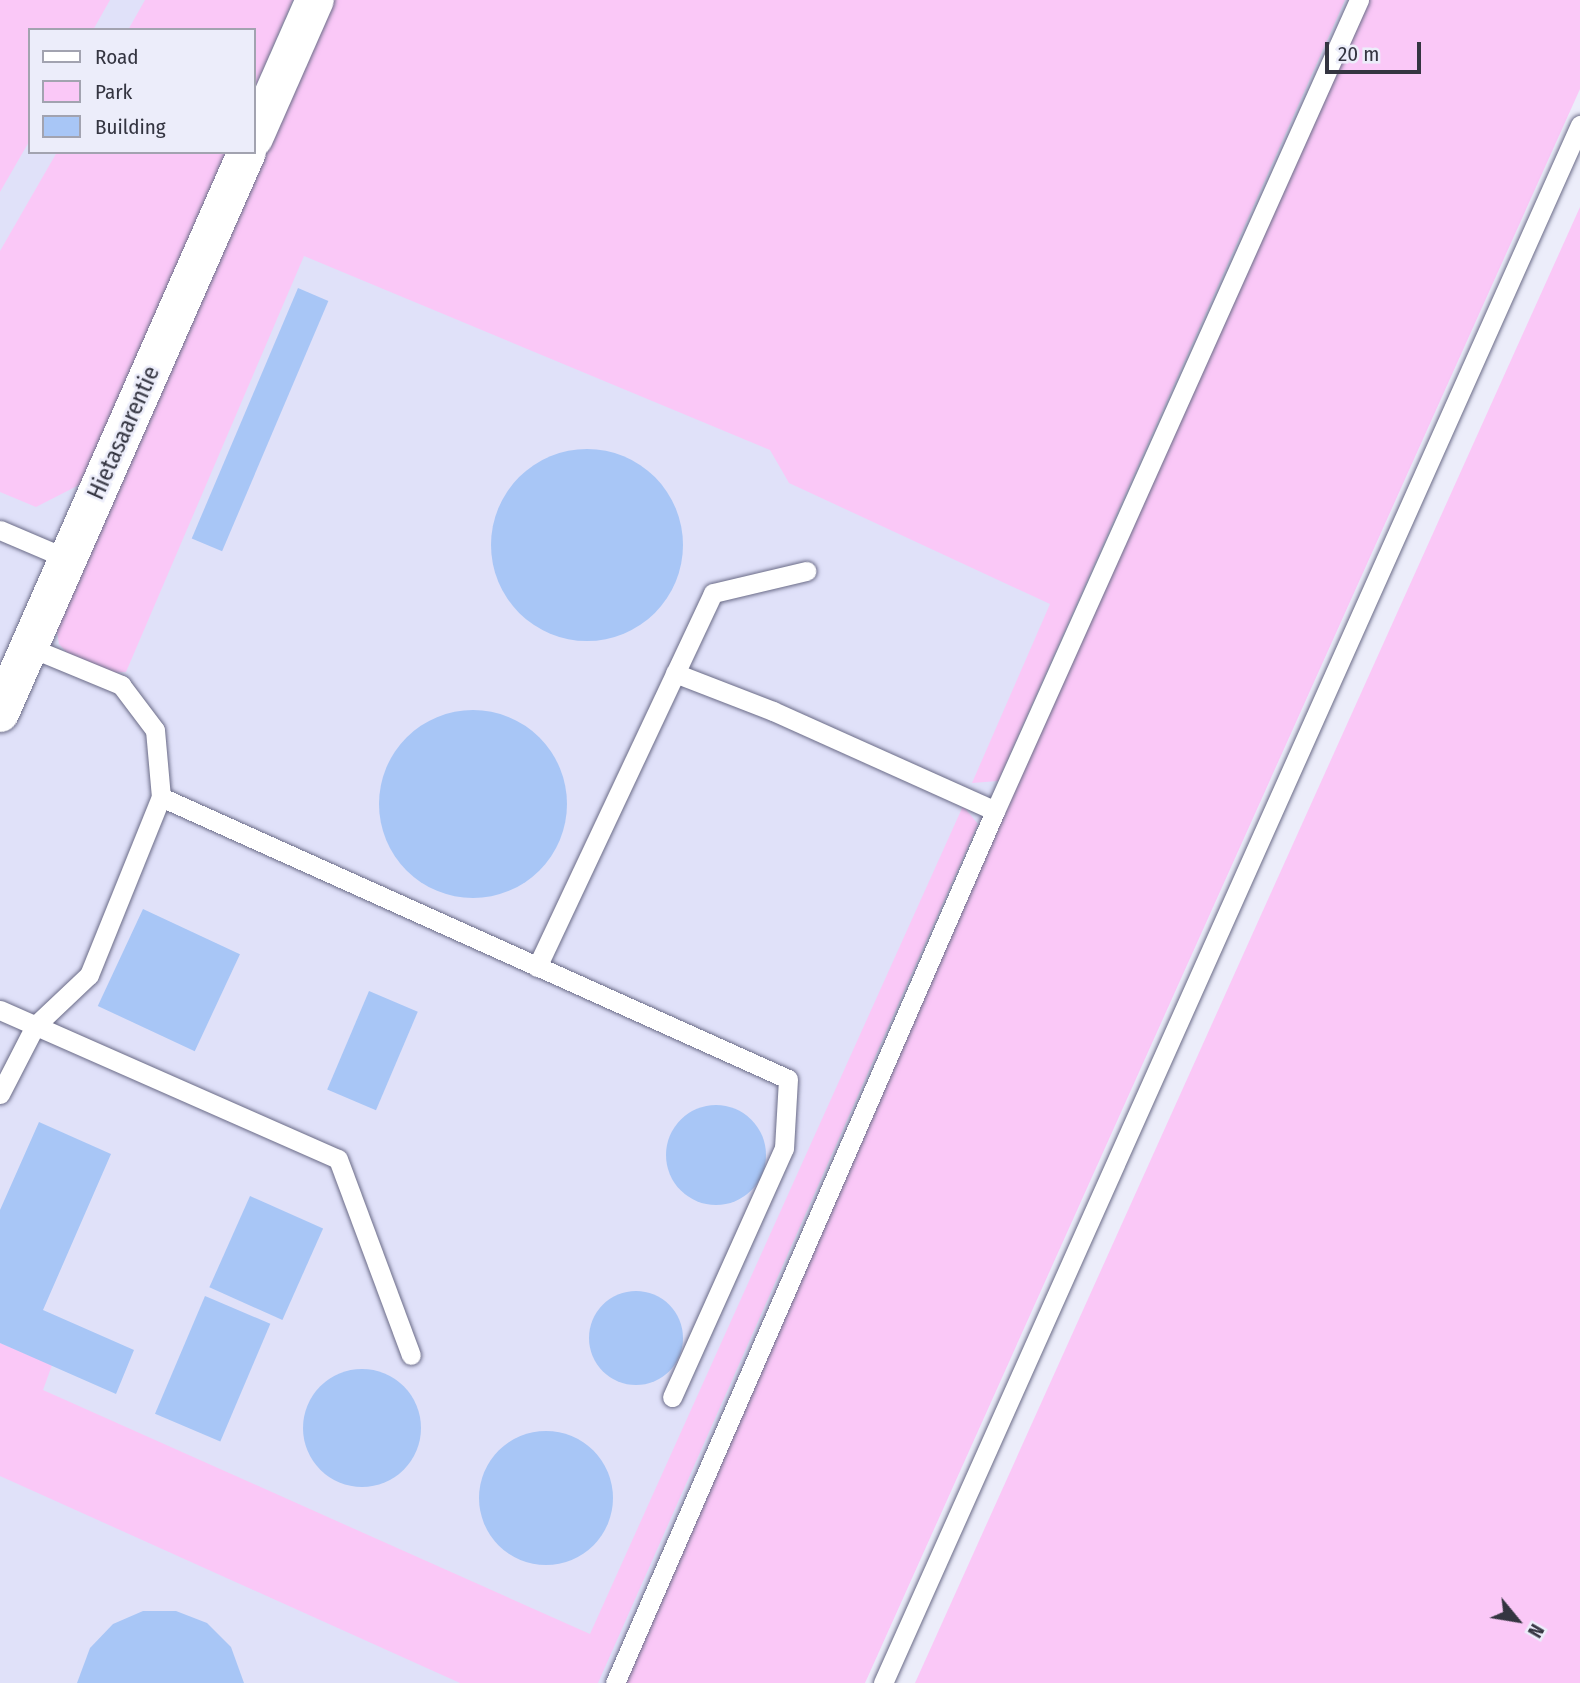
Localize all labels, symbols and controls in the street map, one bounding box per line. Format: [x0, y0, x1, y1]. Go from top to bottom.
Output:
legend [28, 28, 256, 154]
scale bar [1328, 28, 1424, 72]
text: 20 m [1338, 41, 1379, 67]
text: Road [95, 44, 139, 70]
text: Park [95, 79, 132, 105]
text: Building [95, 114, 166, 140]
street label: Hietasaarentie [82, 362, 166, 504]
north arrow [1482, 1585, 1552, 1655]
text: N [1523, 1620, 1548, 1641]

